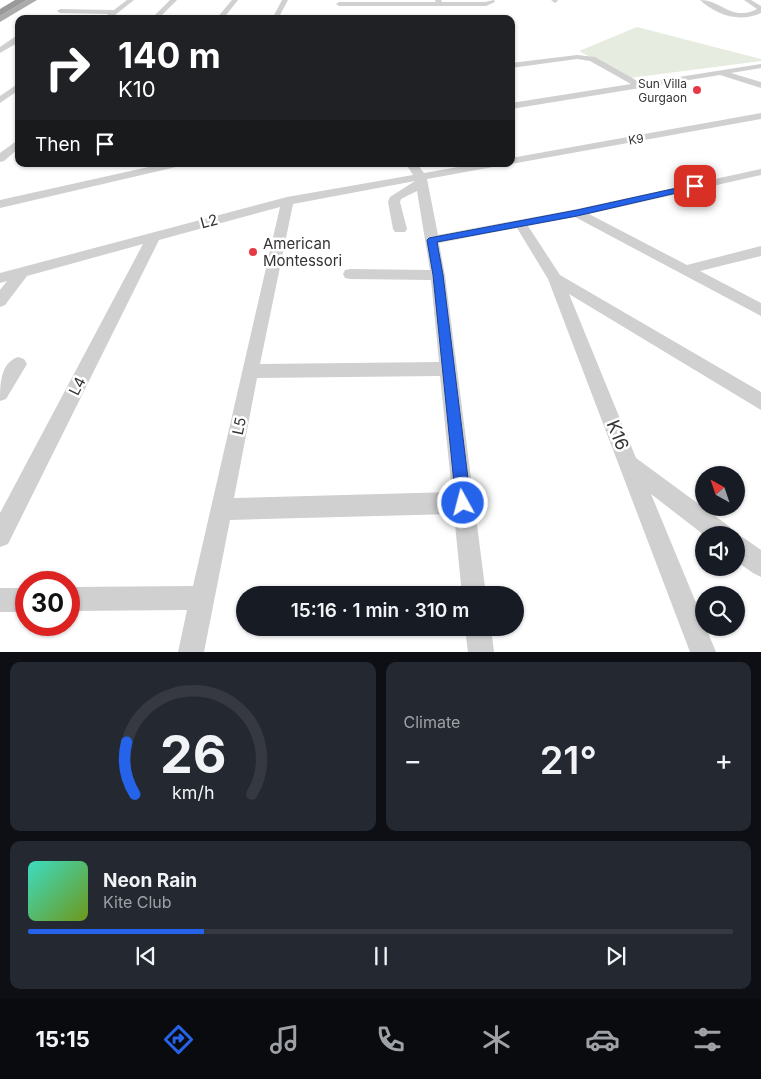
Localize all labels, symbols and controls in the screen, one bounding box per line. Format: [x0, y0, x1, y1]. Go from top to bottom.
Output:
text: 140 m [118, 34, 221, 76]
icon: right [35, 35, 100, 100]
text: K10 [118, 76, 156, 102]
place label: Sun Villa Gurgaon [638, 76, 687, 105]
marker: Sun Villa Gurgaon [691, 84, 703, 96]
icon: arrive [91, 130, 119, 158]
street label: K9 [627, 130, 645, 148]
text: Then [35, 133, 81, 156]
pin [674, 165, 716, 207]
icon: arrive [681, 172, 709, 200]
street label: L2 [198, 210, 220, 232]
place label: American Montessori [263, 234, 342, 270]
marker: American Montessori [247, 246, 259, 258]
street label: L4 [64, 374, 90, 398]
street label: L5 [228, 415, 250, 437]
street label: K16 [603, 417, 633, 453]
north arrow [695, 466, 745, 516]
map controls [695, 466, 745, 636]
position arrow [436, 476, 488, 528]
button: sound [695, 526, 745, 576]
speed limit sign: 30 [15, 571, 80, 636]
button: search [695, 586, 745, 636]
text: 15:16 · 1 min · 310 m [291, 599, 469, 622]
text: Climate [404, 712, 460, 732]
text: 26 [159, 723, 226, 786]
text: 21° [540, 737, 597, 783]
text: − [404, 743, 422, 777]
text: + [714, 743, 733, 777]
text: km/h [172, 782, 214, 803]
text: Neon Rain [103, 869, 197, 892]
text: Kite Club [103, 892, 172, 912]
icon: previous [132, 942, 160, 970]
icon: pause [367, 942, 395, 970]
icon: next [602, 942, 630, 970]
icon: directions [161, 1022, 196, 1057]
icon: music [267, 1022, 302, 1057]
icon: phone [373, 1022, 408, 1057]
icon: climate [479, 1022, 514, 1057]
icon: car [585, 1022, 620, 1057]
icon: filters [690, 1022, 725, 1057]
text: 15:15 [35, 1026, 90, 1052]

